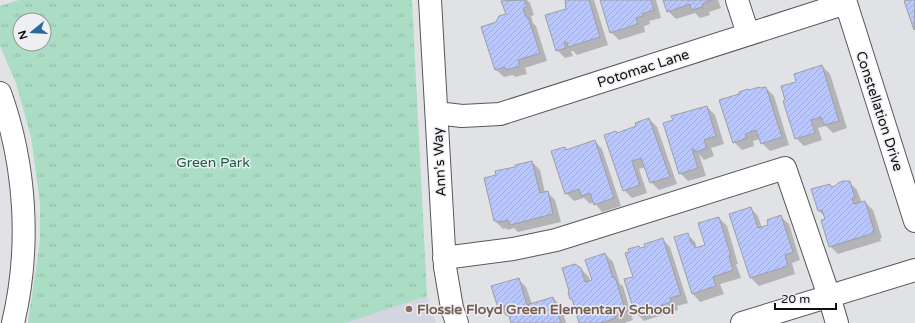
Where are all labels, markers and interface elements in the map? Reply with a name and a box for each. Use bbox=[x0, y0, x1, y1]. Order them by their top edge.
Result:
north arrow bbox=[12, 12, 52, 52]
text: N bbox=[15, 29, 31, 41]
street label: Potomac Lane bbox=[595, 46, 691, 91]
street label: Constellation Drive bbox=[852, 49, 907, 173]
street label: Ann's Way bbox=[429, 126, 450, 197]
park label: Green Park bbox=[176, 154, 250, 171]
scale bar bbox=[775, 285, 836, 311]
text: 20 m bbox=[781, 292, 810, 306]
place label: Flossie Floyd Green Elementary School bbox=[417, 301, 674, 318]
marker: Flossie Floyd Green Elementary School bbox=[404, 304, 414, 314]

